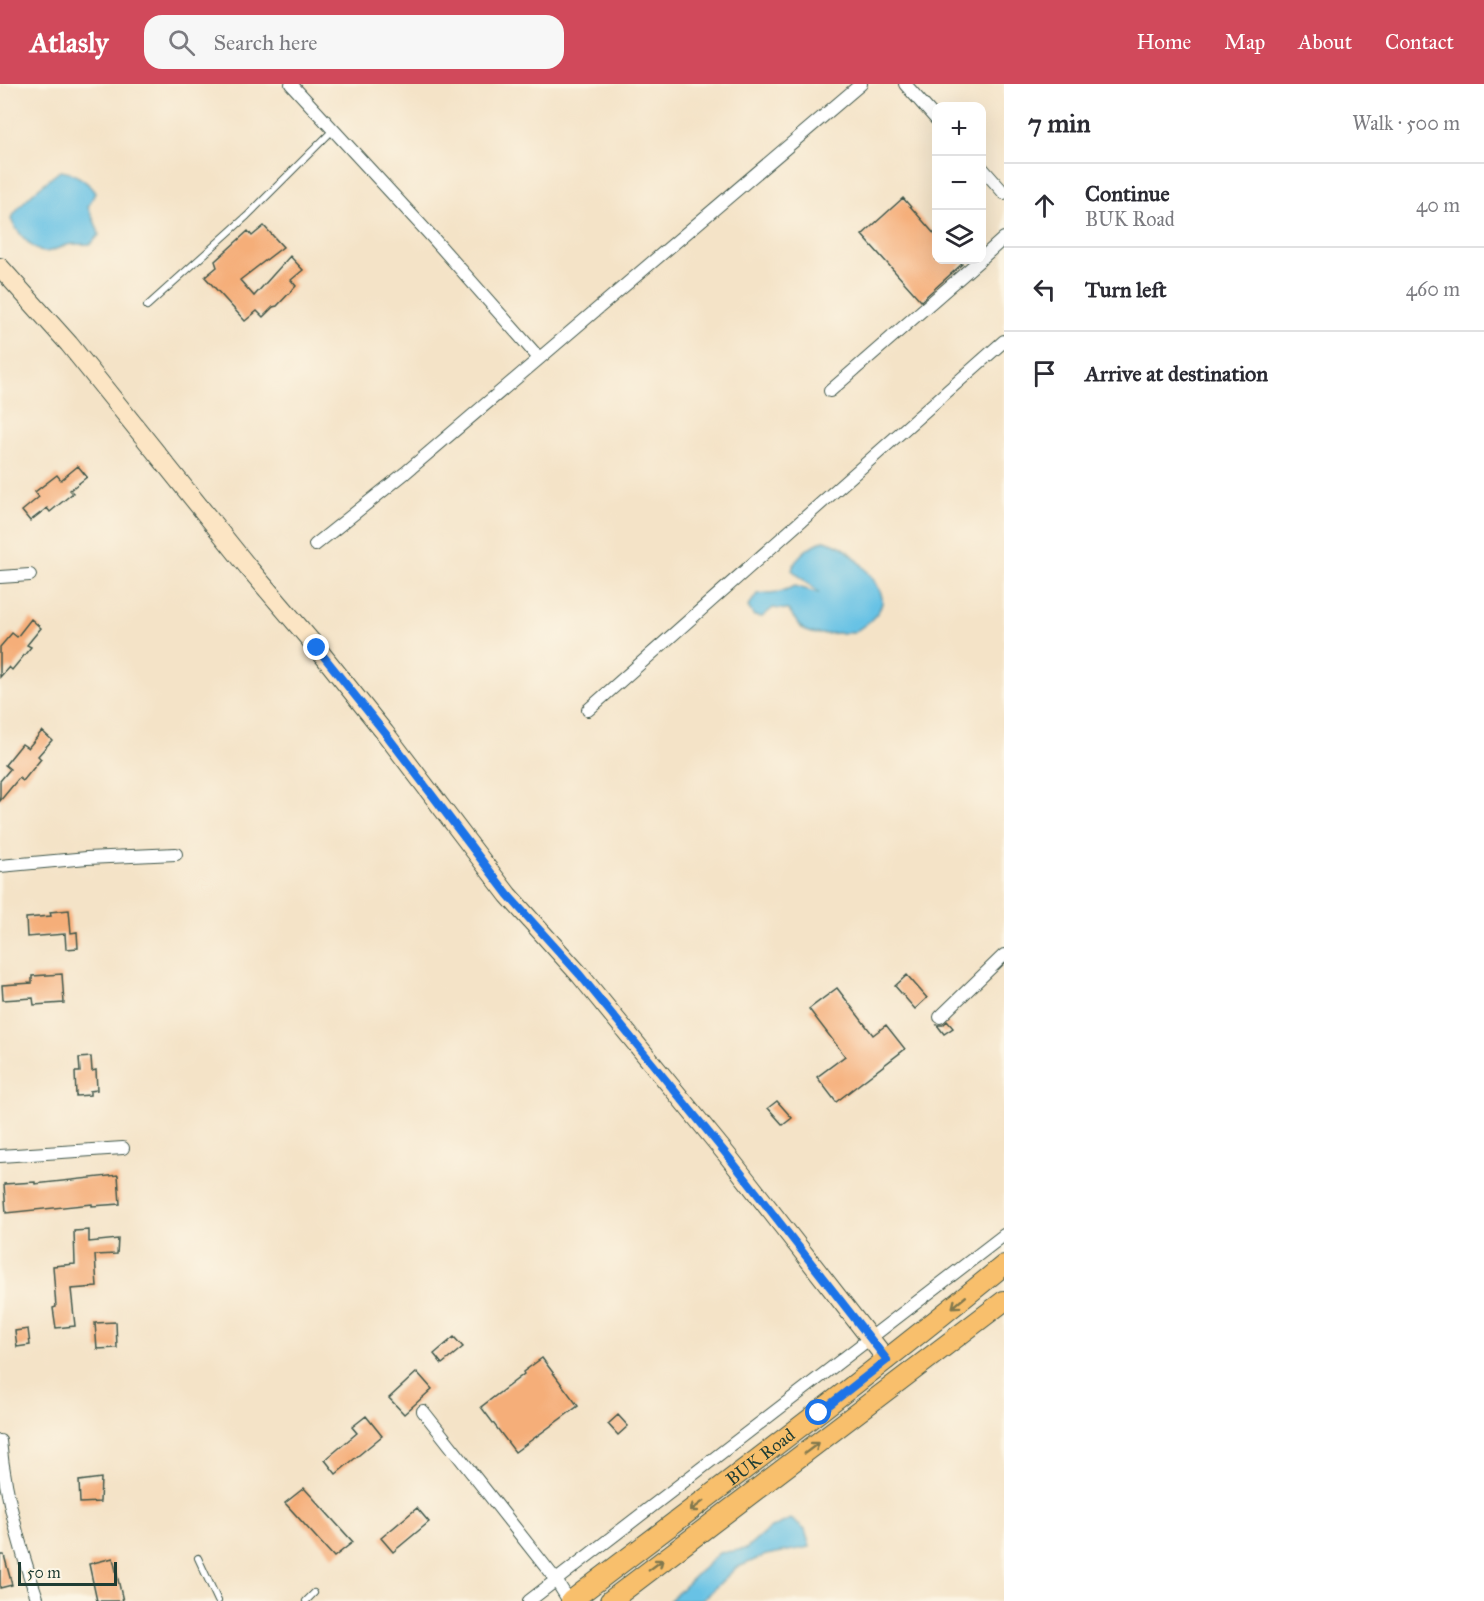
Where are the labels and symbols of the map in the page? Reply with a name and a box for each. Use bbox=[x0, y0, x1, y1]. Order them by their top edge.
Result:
route end bbox=[303, 634, 329, 660]
one-way arrow bbox=[952, 1295, 967, 1309]
route start bbox=[805, 1399, 831, 1425]
street label: BUK Road bbox=[722, 1424, 799, 1490]
one-way arrow bbox=[803, 1442, 819, 1454]
one-way arrow bbox=[689, 1499, 705, 1512]
scale bar bbox=[18, 1559, 117, 1586]
one-way arrow bbox=[648, 1559, 664, 1572]

